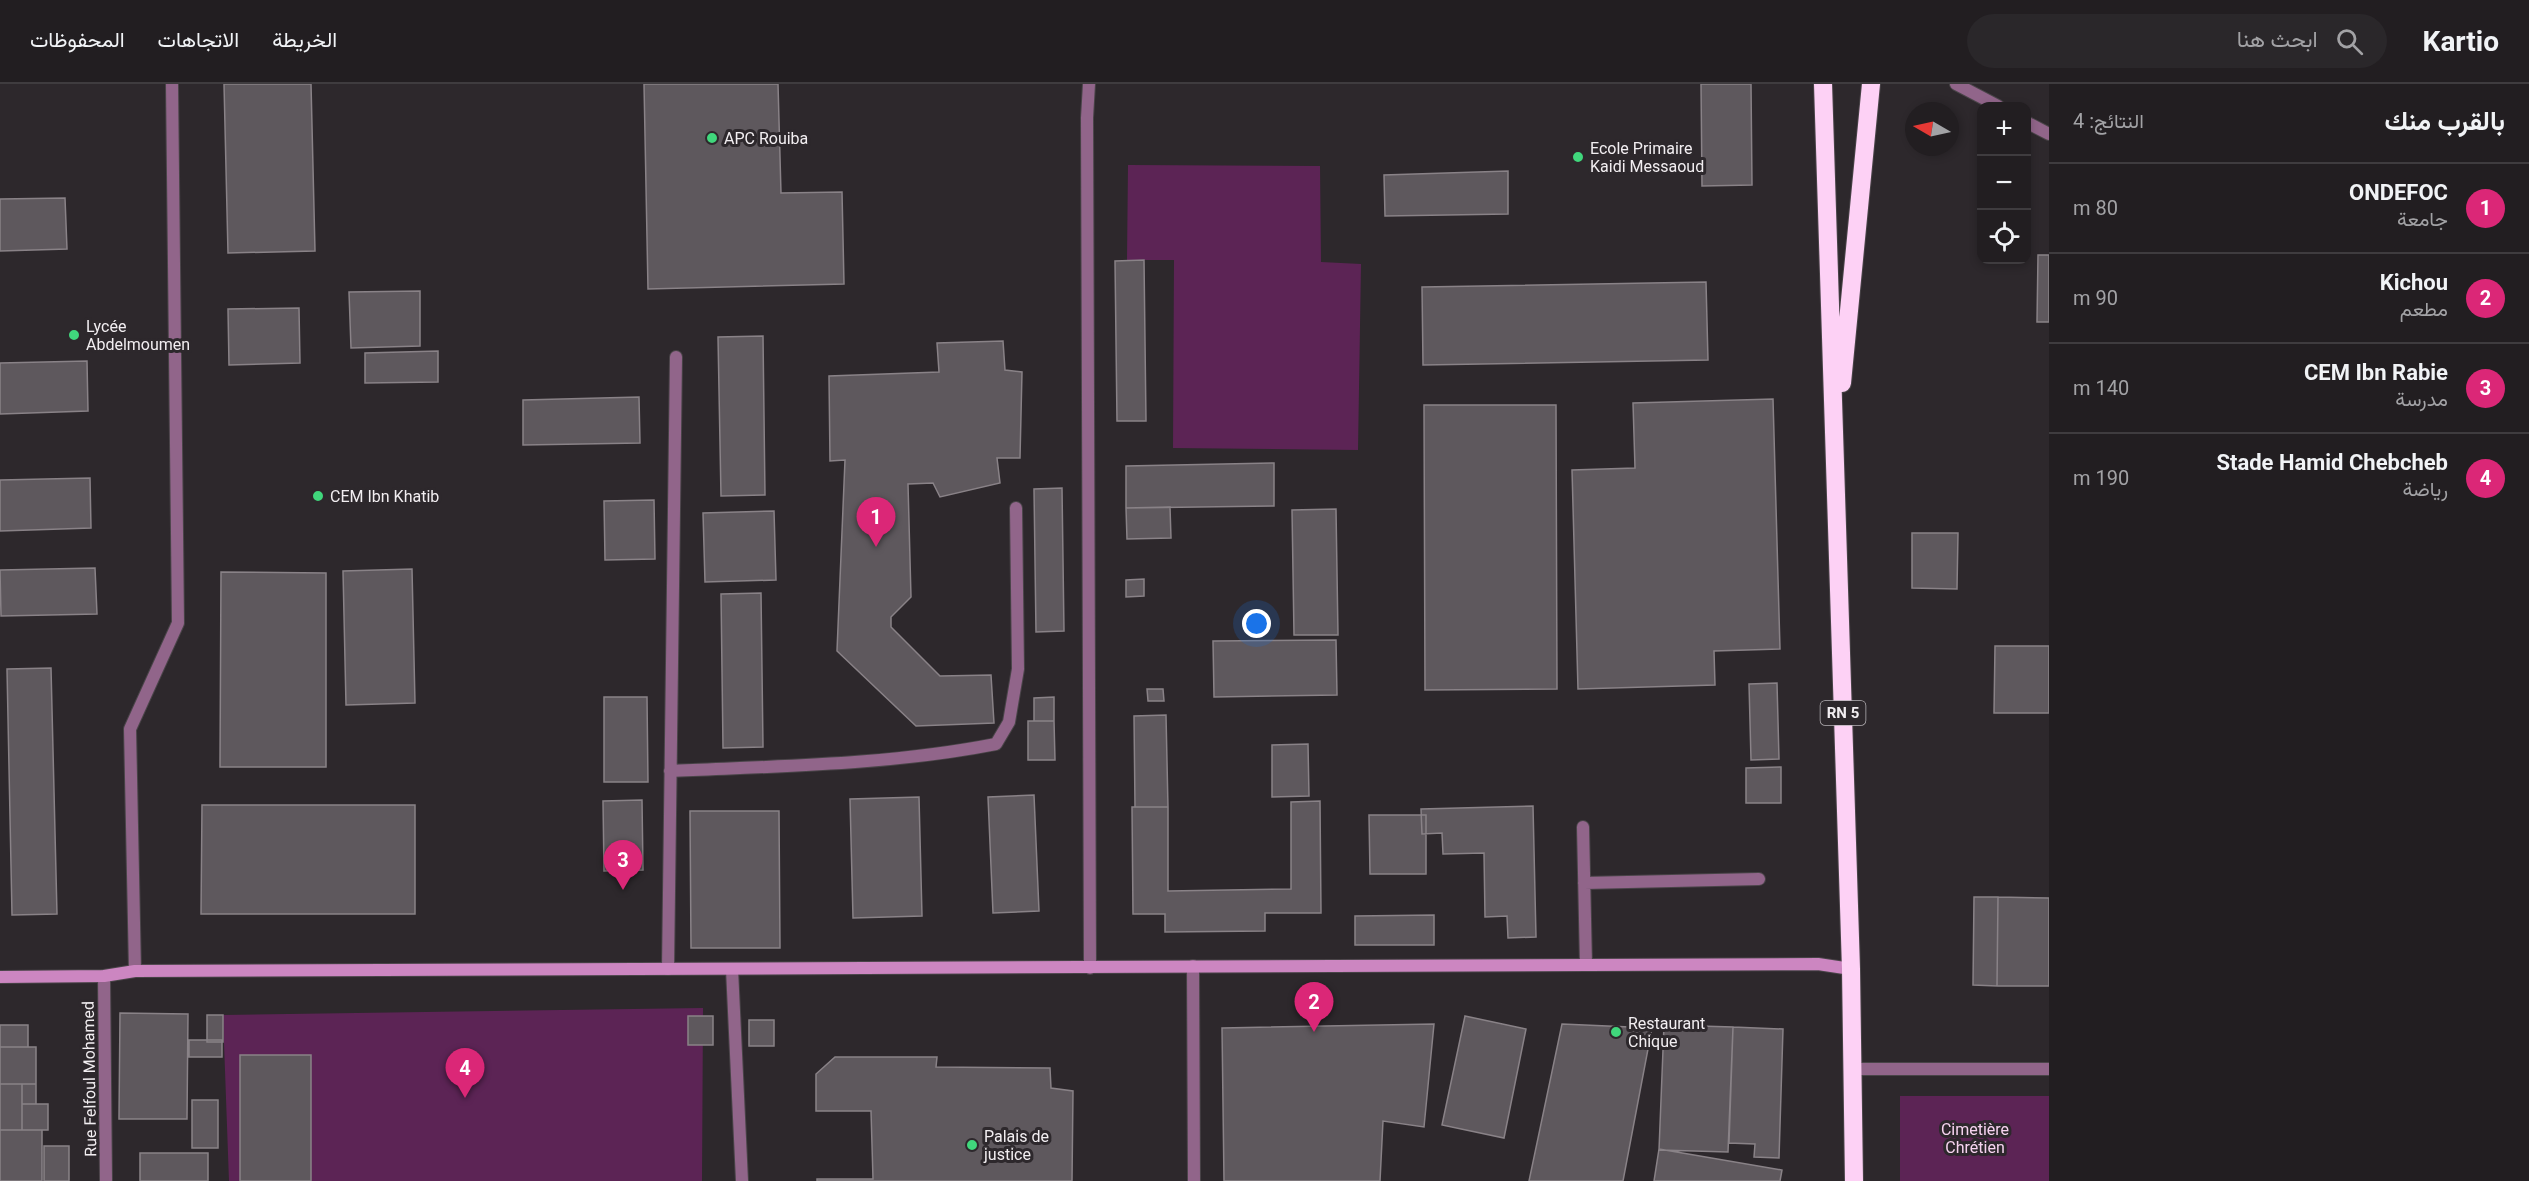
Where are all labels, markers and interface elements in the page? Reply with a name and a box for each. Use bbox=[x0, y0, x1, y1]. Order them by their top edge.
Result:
search box bbox=[1967, 14, 2387, 68]
icon: search bbox=[2333, 25, 2366, 58]
text: Kartio bbox=[2423, 25, 2499, 58]
text: ابحث هنا bbox=[2237, 27, 2318, 52]
text: المحفوظات bbox=[30, 28, 125, 52]
text: الاتجاهات bbox=[158, 28, 239, 52]
text: الخريطة bbox=[272, 28, 337, 52]
north arrow bbox=[1905, 102, 1959, 156]
map controls bbox=[1977, 102, 2031, 264]
button: + bbox=[1977, 102, 2031, 156]
text: بالقرب منك bbox=[2384, 106, 2505, 136]
text: النتائج: 4 bbox=[2073, 109, 2144, 133]
place label: APC Rouiba bbox=[724, 129, 808, 148]
marker: APC Rouiba bbox=[705, 131, 719, 145]
place label: Ecole Primaire Kaidi Messaoud bbox=[1590, 139, 1704, 176]
marker: Ecole Primaire Kaidi Messaoud bbox=[1571, 150, 1585, 164]
button: − bbox=[1977, 156, 2031, 210]
text: ONDEFOC bbox=[2349, 180, 2448, 205]
text: 80 m bbox=[2073, 196, 2118, 220]
text: 1 bbox=[2480, 196, 2491, 220]
text: جامعة bbox=[2397, 207, 2448, 231]
button: locate bbox=[1977, 210, 2031, 264]
text: Kichou bbox=[2380, 270, 2448, 295]
text: 90 m bbox=[2073, 286, 2118, 310]
text: 2 bbox=[2480, 286, 2491, 310]
text: مطعم bbox=[2400, 297, 2448, 321]
place label: Lycée Abdelmoumen bbox=[86, 317, 190, 354]
marker: Lycée Abdelmoumen bbox=[67, 328, 81, 342]
text: CEM Ibn Rabie bbox=[2304, 360, 2448, 385]
text: 140 m bbox=[2073, 376, 2129, 400]
text: 3 bbox=[2480, 376, 2491, 400]
text: مدرسة bbox=[2395, 387, 2448, 411]
text: Stade Hamid Chebcheb bbox=[2216, 450, 2448, 475]
text: 190 m bbox=[2073, 466, 2129, 490]
text: 4 bbox=[2480, 466, 2491, 490]
text: رياضة bbox=[2403, 477, 2448, 501]
place label: CEM Ibn Khatib bbox=[330, 487, 439, 506]
marker: CEM Ibn Khatib bbox=[311, 489, 325, 503]
pin: 1 bbox=[856, 498, 896, 547]
your location bbox=[1242, 609, 1271, 638]
road number: RN 5 bbox=[1820, 701, 1866, 725]
pin: 3 bbox=[604, 840, 642, 890]
pin: 2 bbox=[1294, 982, 1334, 1032]
street label: Rue Felfoul Mohamed bbox=[79, 1001, 100, 1157]
place label: Restaurant Chique bbox=[1628, 1014, 1705, 1051]
marker: Restaurant Chique bbox=[1609, 1025, 1623, 1039]
pin: 4 bbox=[446, 1048, 484, 1098]
park label: Cimetière Chrétien bbox=[1941, 1120, 2009, 1157]
place label: Palais de justice bbox=[983, 1127, 1049, 1164]
marker: Palais de justice bbox=[965, 1138, 979, 1152]

